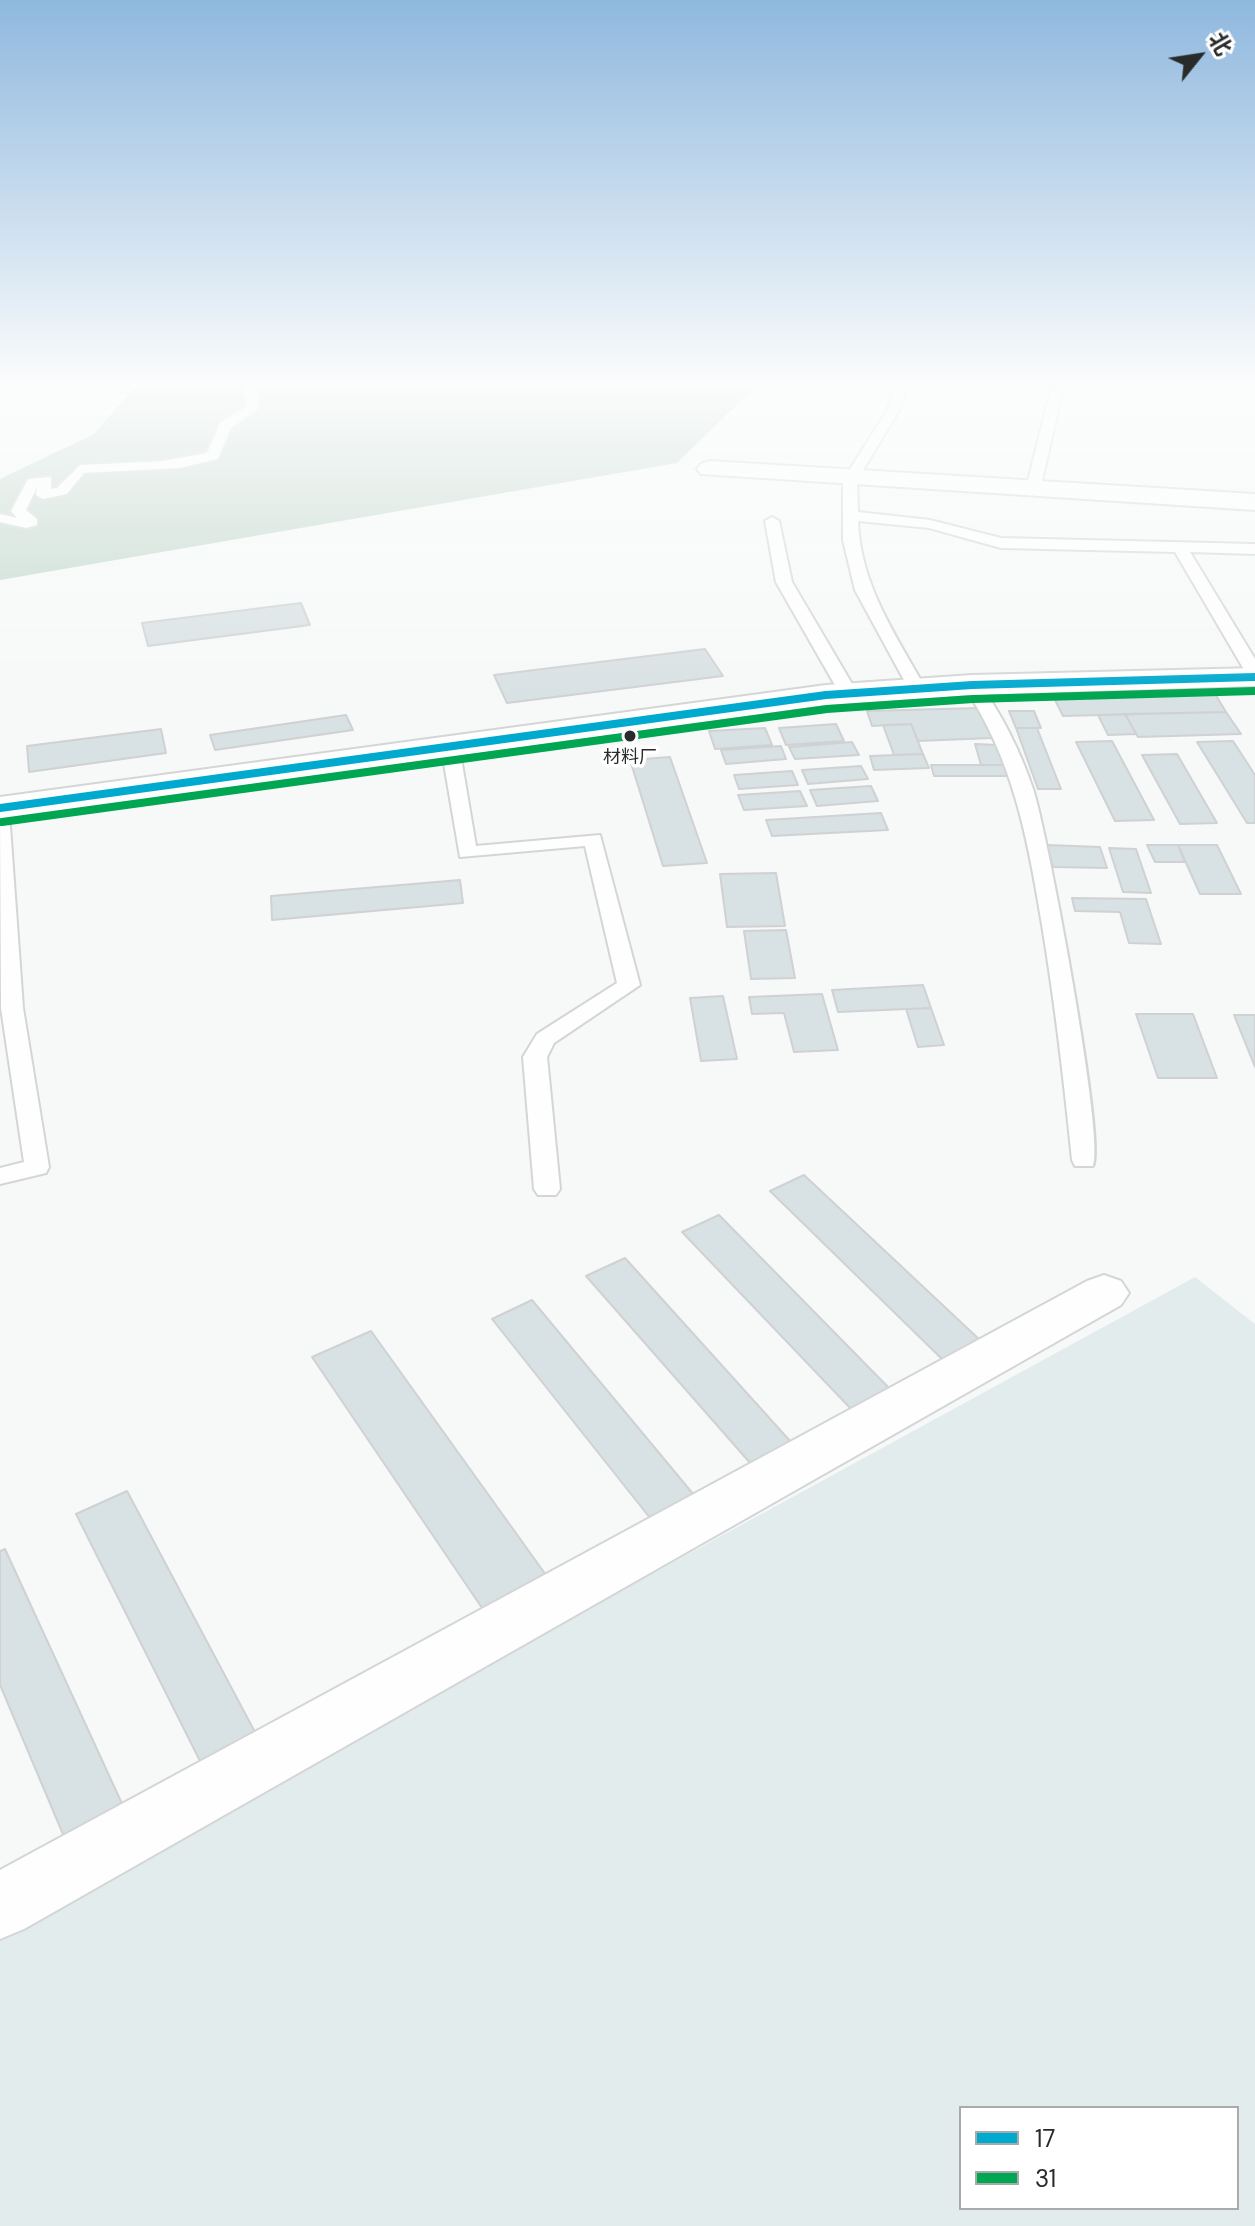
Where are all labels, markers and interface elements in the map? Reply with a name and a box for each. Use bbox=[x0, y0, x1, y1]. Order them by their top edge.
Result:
north arrow bbox=[1159, 16, 1239, 96]
text: 北 bbox=[1202, 27, 1238, 61]
marker: 材料厂 bbox=[622, 728, 638, 744]
place label: 材料厂 bbox=[603, 747, 657, 769]
legend bbox=[959, 2106, 1239, 2210]
text: 17 bbox=[1035, 2123, 1055, 2154]
text: 31 bbox=[1035, 2163, 1056, 2194]

